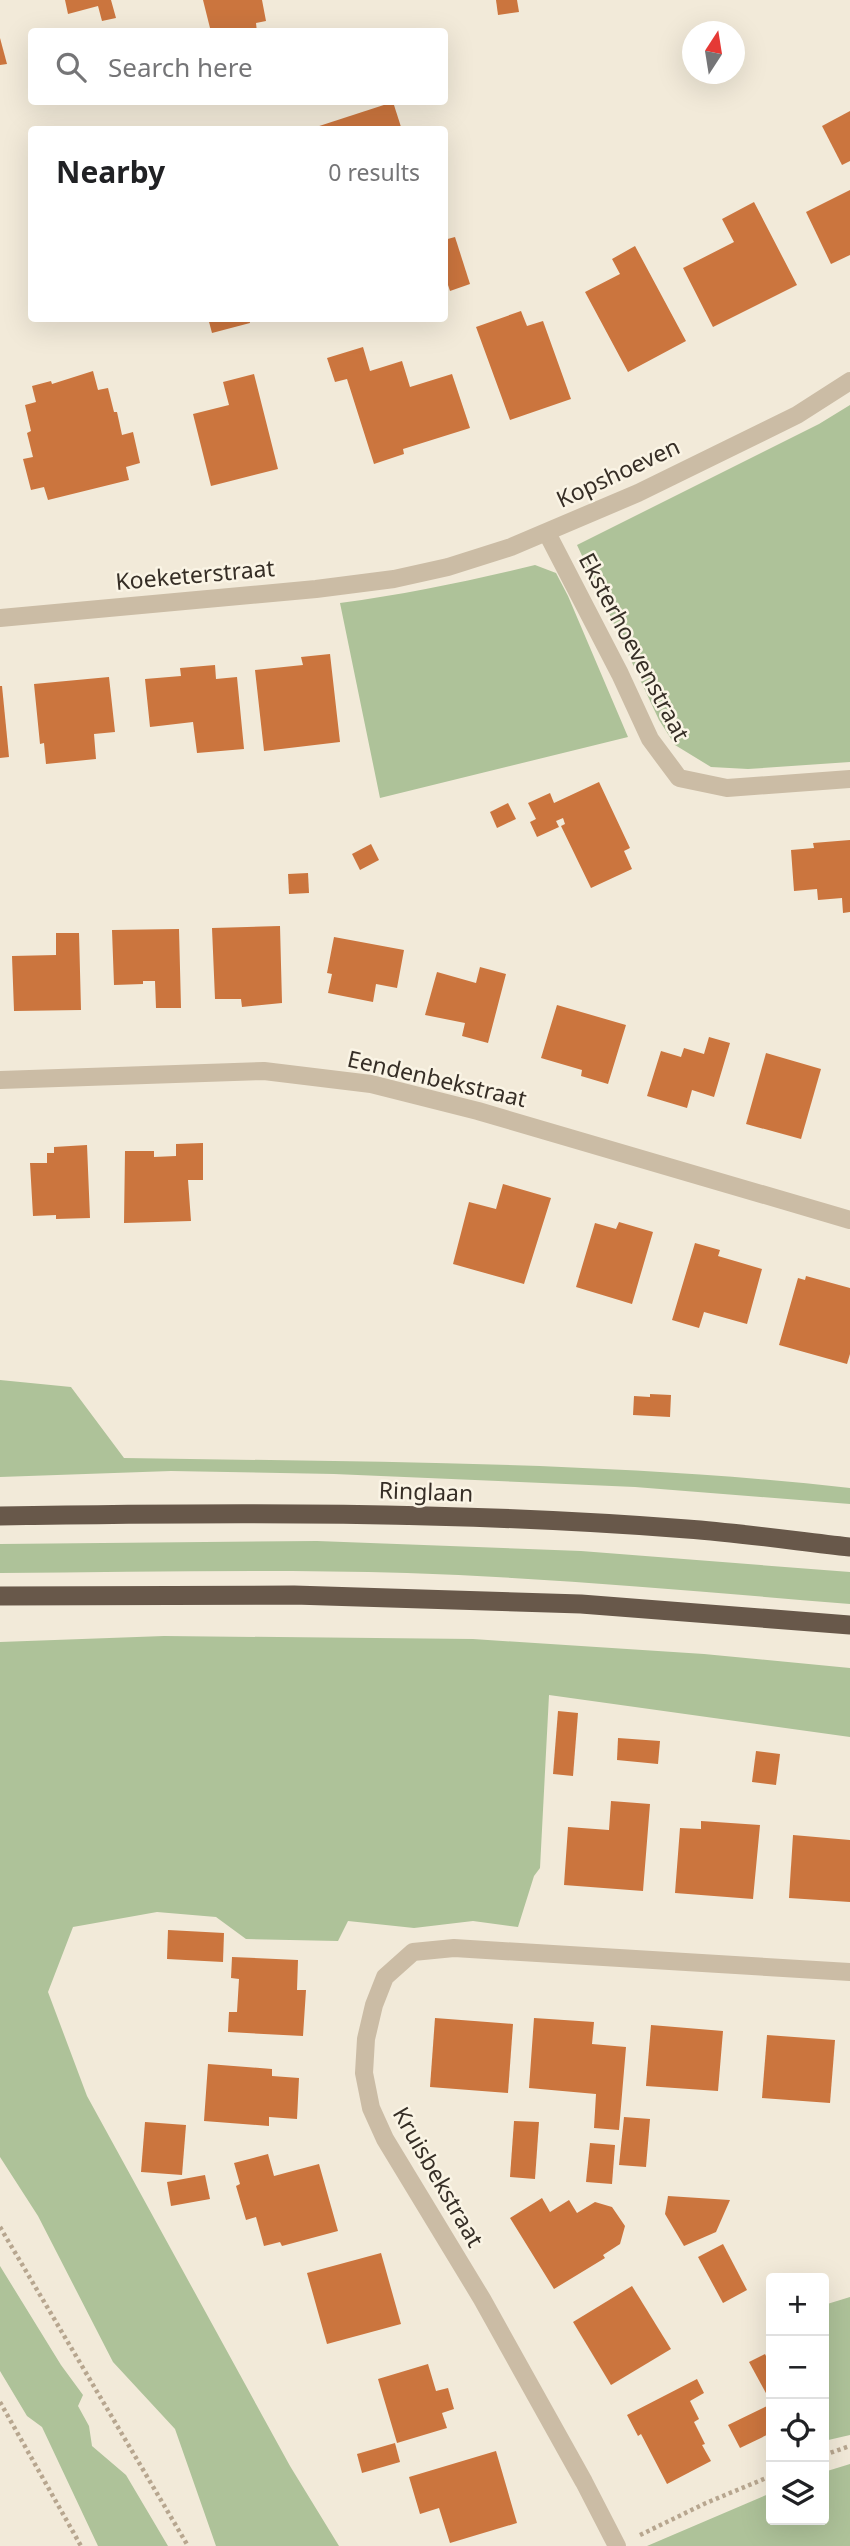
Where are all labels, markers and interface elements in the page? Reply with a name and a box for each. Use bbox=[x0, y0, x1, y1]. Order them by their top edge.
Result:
north arrow bbox=[682, 21, 745, 84]
search box bbox=[28, 28, 448, 105]
icon: search bbox=[52, 48, 90, 86]
text: Search here bbox=[108, 49, 253, 85]
text: Nearby bbox=[56, 151, 165, 192]
text: 0 results bbox=[328, 156, 420, 188]
street label: Kopshoeven bbox=[551, 430, 685, 515]
street label: Eksterhoevenstraat bbox=[572, 547, 698, 746]
street label: Koeketerstraat bbox=[114, 551, 276, 597]
street label: Eendenbekstraat bbox=[344, 1042, 530, 1114]
street label: Ringlaan bbox=[378, 1473, 474, 1509]
street label: Kruisbekstraat bbox=[386, 2101, 492, 2252]
map controls bbox=[766, 2273, 829, 2525]
button: + bbox=[766, 2273, 829, 2336]
button: − bbox=[766, 2336, 829, 2399]
button: locate bbox=[766, 2399, 829, 2462]
button: layers bbox=[766, 2462, 829, 2525]

